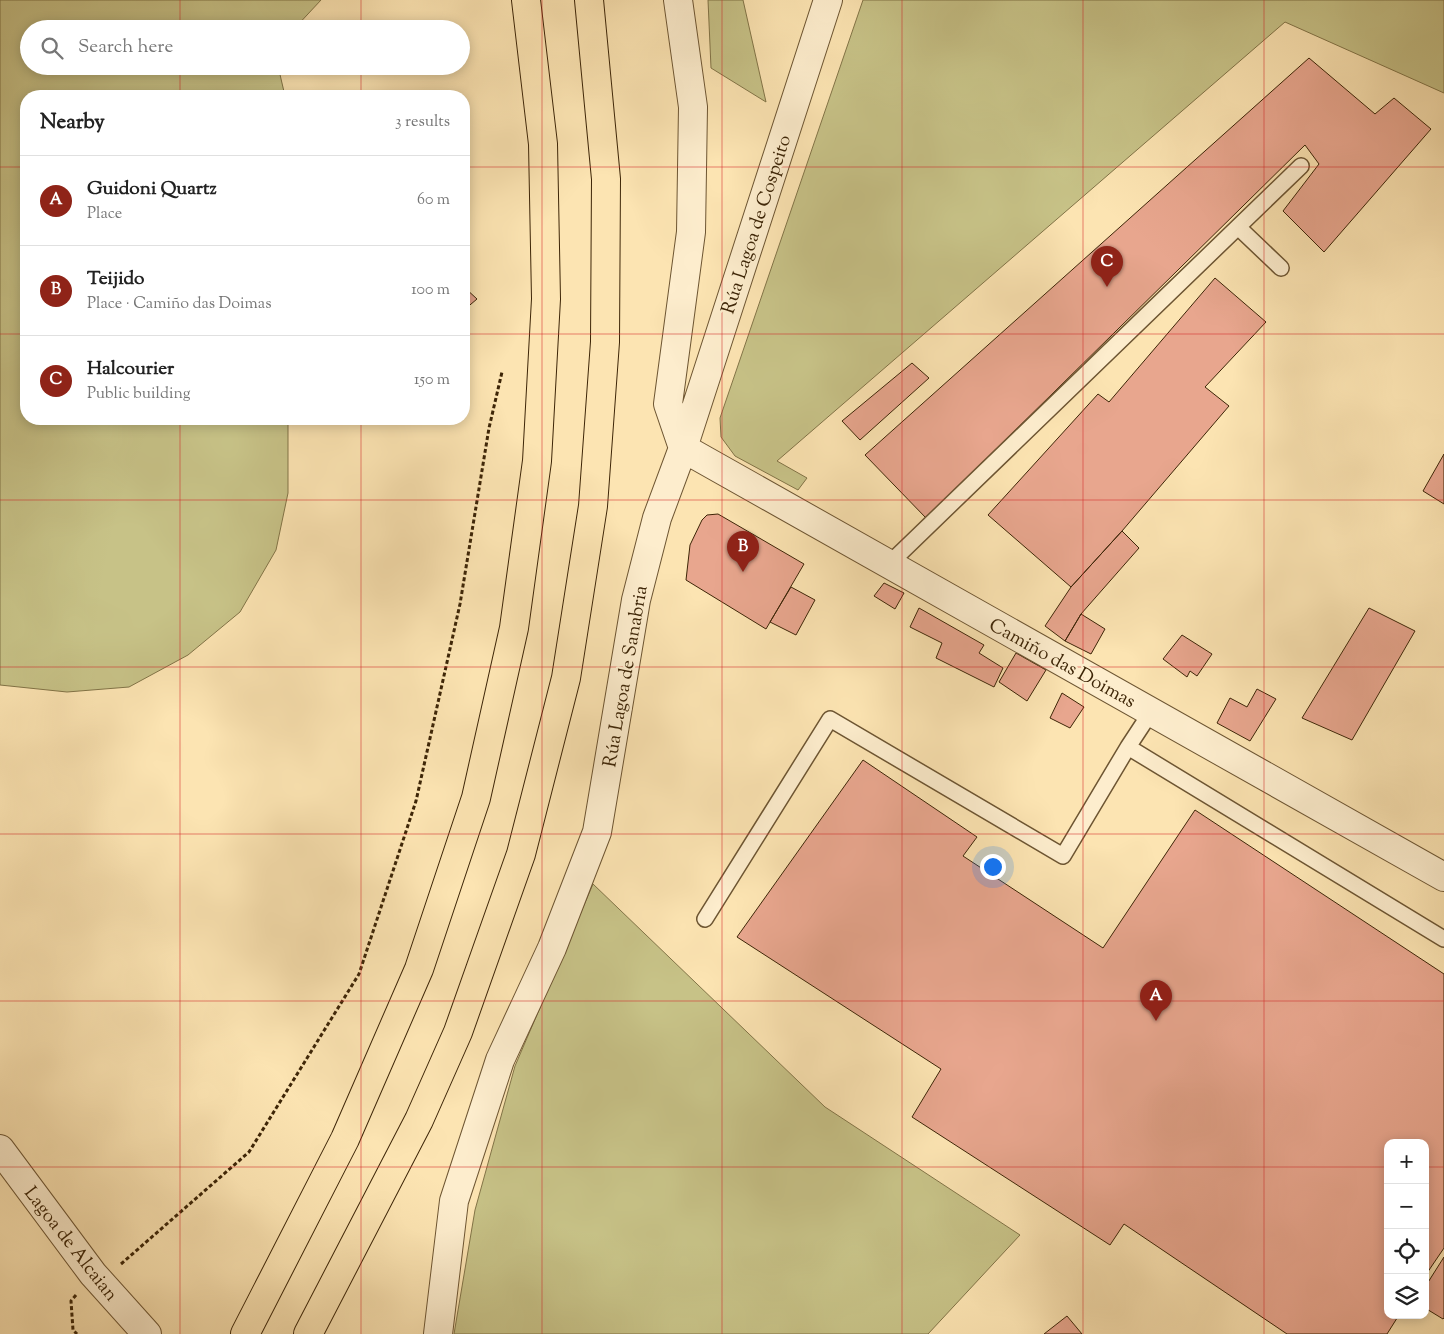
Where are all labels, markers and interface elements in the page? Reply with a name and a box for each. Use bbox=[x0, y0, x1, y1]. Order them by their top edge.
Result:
search box bbox=[20, 20, 470, 75]
icon: search bbox=[38, 34, 66, 62]
text: Search here bbox=[78, 34, 173, 61]
text: Nearby bbox=[40, 108, 105, 138]
text: 3 results bbox=[395, 111, 450, 134]
street label: Rúa Lagoa de Cospeito bbox=[716, 132, 799, 318]
text: Guidoni Quartz bbox=[87, 176, 217, 203]
text: A bbox=[50, 189, 63, 212]
text: 60 m bbox=[417, 189, 450, 212]
text: Place bbox=[87, 203, 122, 226]
pin: C bbox=[1091, 246, 1123, 287]
text: Teijido bbox=[87, 266, 144, 293]
text: B bbox=[51, 279, 61, 302]
text: 100 m bbox=[411, 279, 450, 302]
text: Place · Camiño das Doimas bbox=[87, 293, 271, 316]
text: Halcourier bbox=[87, 356, 174, 383]
text: C bbox=[50, 369, 62, 392]
text: 150 m bbox=[414, 369, 450, 392]
text: Public building bbox=[87, 383, 191, 406]
pin: B bbox=[727, 531, 759, 572]
street label: Rúa Lagoa de Sanabria bbox=[597, 583, 656, 769]
street label: Camiño das Doimas bbox=[983, 613, 1140, 716]
your location bbox=[980, 854, 1006, 880]
pin: A bbox=[1140, 980, 1172, 1021]
map controls bbox=[1384, 1139, 1429, 1319]
button: + bbox=[1384, 1139, 1429, 1184]
street label: Lagoa de Alcaian bbox=[17, 1181, 123, 1308]
button: − bbox=[1384, 1184, 1429, 1229]
button: locate bbox=[1384, 1229, 1429, 1274]
button: layers bbox=[1384, 1274, 1429, 1319]

